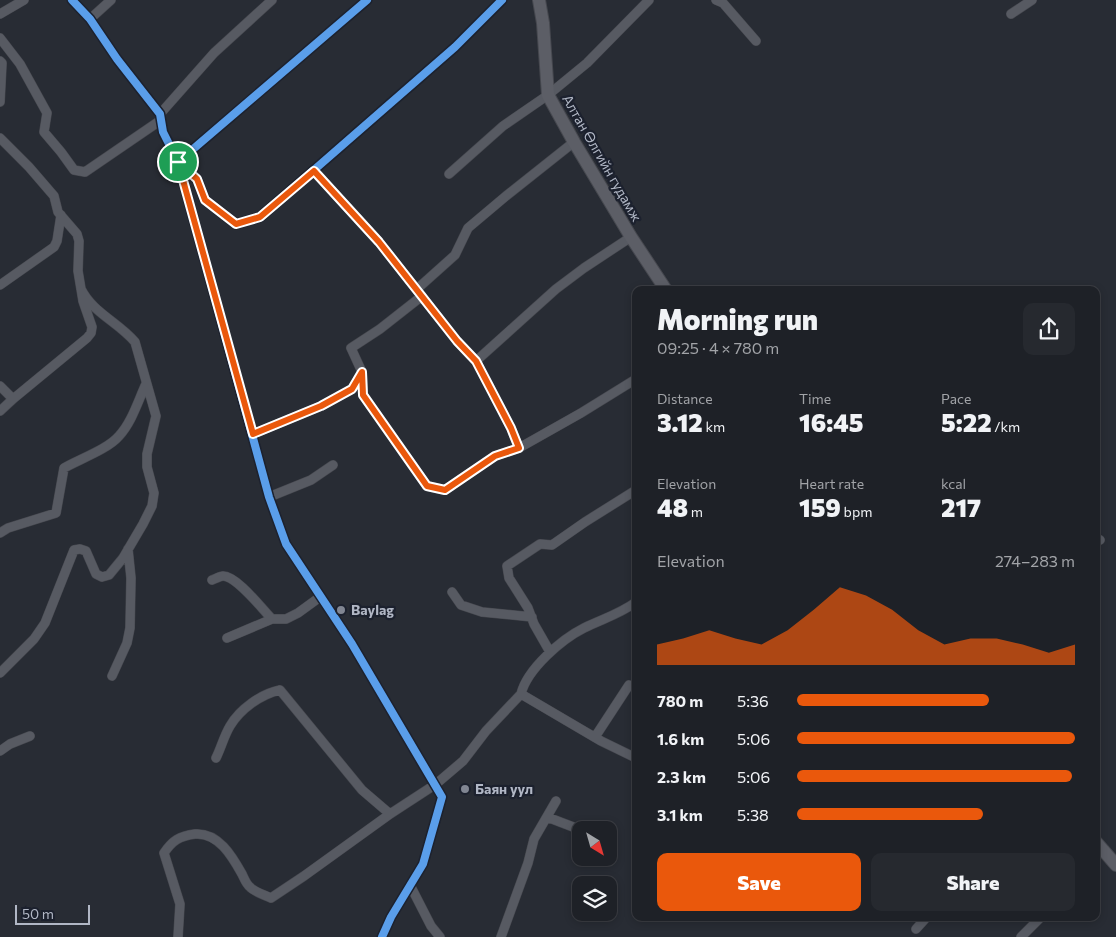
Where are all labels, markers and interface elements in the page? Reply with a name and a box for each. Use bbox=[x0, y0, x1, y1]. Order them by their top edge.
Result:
street label: Алтан Өлгийн гудамж bbox=[559, 91, 646, 224]
pin bbox=[157, 141, 199, 183]
icon: arrive bbox=[164, 148, 192, 176]
text: Morning run bbox=[657, 302, 818, 336]
button: share bbox=[1023, 303, 1075, 355]
text: 09:25 · 4 × 780 m bbox=[657, 338, 779, 357]
text: Distance bbox=[657, 390, 713, 407]
text: Time bbox=[799, 390, 831, 407]
text: Pace bbox=[941, 390, 971, 407]
text: 3.12 bbox=[657, 407, 703, 437]
text: 16:45 bbox=[799, 407, 863, 437]
text: 5:22 bbox=[941, 407, 992, 437]
text: km bbox=[703, 418, 725, 435]
text: /km bbox=[992, 418, 1020, 435]
text: Elevation bbox=[657, 475, 716, 492]
text: Heart rate bbox=[799, 475, 864, 492]
text: kcal bbox=[941, 475, 966, 492]
text: 48 bbox=[657, 492, 688, 522]
text: 159 bbox=[799, 492, 841, 522]
text: 217 bbox=[941, 492, 981, 522]
text: m bbox=[688, 503, 703, 520]
text: bpm bbox=[841, 503, 872, 520]
text: Elevation bbox=[657, 551, 725, 570]
text: 274–283 m bbox=[995, 551, 1075, 570]
place label: Baylag bbox=[351, 601, 394, 618]
marker: Baylag bbox=[335, 604, 347, 616]
text: 780 m bbox=[657, 691, 703, 710]
text: 5:36 bbox=[737, 691, 769, 710]
text: 1.6 km bbox=[657, 729, 704, 748]
text: 5:06 bbox=[737, 729, 770, 748]
text: 2.3 km bbox=[657, 767, 706, 786]
text: 5:06 bbox=[737, 767, 770, 786]
place label: Баян уул bbox=[475, 780, 533, 797]
marker: Баян уул bbox=[459, 783, 471, 795]
text: 3.1 km bbox=[657, 805, 703, 824]
text: 5:38 bbox=[737, 805, 769, 824]
north arrow bbox=[572, 821, 618, 866]
map controls bbox=[572, 821, 617, 921]
button: Save bbox=[657, 853, 861, 911]
button: Share bbox=[871, 853, 1075, 911]
button: layers bbox=[572, 876, 617, 921]
scale bar bbox=[15, 902, 90, 925]
text: 50 m bbox=[22, 905, 54, 922]

